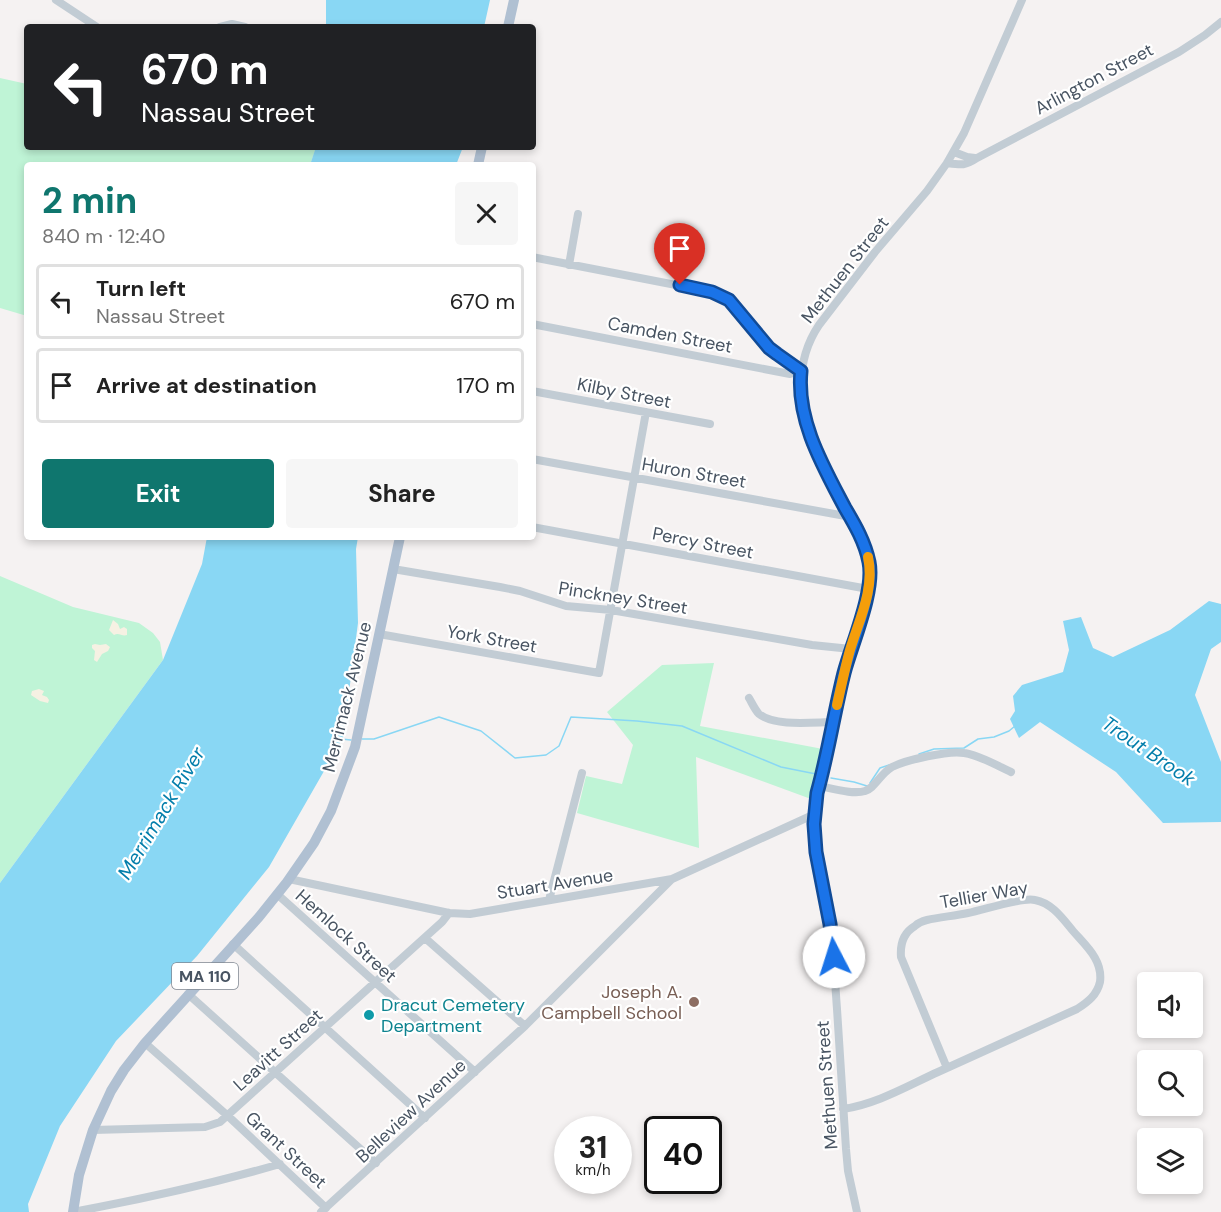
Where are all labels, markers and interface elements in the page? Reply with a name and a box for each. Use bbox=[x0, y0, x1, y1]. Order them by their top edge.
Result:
street label: Arlington Street bbox=[1031, 38, 1157, 120]
text: 670 m bbox=[141, 42, 268, 97]
icon: left bbox=[42, 48, 120, 126]
text: Nassau Street bbox=[141, 95, 315, 130]
text: 2 min bbox=[42, 177, 137, 224]
button: close bbox=[455, 182, 518, 245]
street label: Methuen Street bbox=[796, 212, 894, 328]
text: 840 m · 12:40 bbox=[42, 223, 165, 249]
pin bbox=[654, 223, 705, 285]
icon: arrive bbox=[663, 232, 696, 265]
text: Turn left bbox=[96, 274, 186, 303]
icon: left bbox=[45, 285, 78, 318]
text: 670 m bbox=[450, 287, 515, 316]
text: Nassau Street bbox=[96, 303, 225, 329]
street label: Camden Street bbox=[606, 311, 734, 359]
icon: arrive bbox=[45, 369, 78, 402]
text: Arrive at destination bbox=[96, 371, 317, 400]
text: 170 m bbox=[456, 371, 515, 400]
street label: Kilby Street bbox=[575, 372, 673, 414]
street label: Huron Street bbox=[640, 452, 748, 494]
button: Exit bbox=[42, 459, 274, 528]
button: Share bbox=[286, 459, 518, 528]
street label: Percy Street bbox=[650, 521, 756, 565]
street label: Pinckney Street bbox=[557, 576, 689, 620]
street label: Merrimack Avenue bbox=[317, 619, 377, 775]
street label: York Street bbox=[445, 619, 539, 659]
water label: Trout Brook bbox=[1097, 710, 1201, 792]
water label: Merrimack River bbox=[111, 742, 211, 884]
street label: Stuart Avenue bbox=[495, 863, 615, 905]
street label: Tellier Way bbox=[938, 875, 1030, 915]
street label: Hemlock Street bbox=[290, 884, 402, 988]
position arrow bbox=[802, 925, 866, 989]
road number: MA 110 bbox=[172, 963, 238, 989]
map controls bbox=[1137, 972, 1203, 1194]
button: sound bbox=[1137, 972, 1203, 1038]
place label: Joseph A. Campbell School bbox=[541, 980, 682, 1025]
place label: Dracut Cemetery Department bbox=[381, 993, 525, 1038]
marker: Joseph A. Campbell School bbox=[687, 995, 701, 1009]
street label: Leavitt Street bbox=[228, 1003, 328, 1097]
marker: Dracut Cemetery Department bbox=[362, 1008, 376, 1022]
street label: Methuen Street bbox=[811, 1020, 843, 1150]
button: search bbox=[1137, 1050, 1203, 1116]
street label: Belleview Avenue bbox=[351, 1054, 471, 1168]
street label: Grant Street bbox=[240, 1106, 332, 1194]
speed limit sign: 40 bbox=[644, 1116, 722, 1194]
text: 31 bbox=[579, 1128, 607, 1167]
button: layers bbox=[1137, 1128, 1203, 1194]
text: km/h bbox=[575, 1160, 611, 1180]

